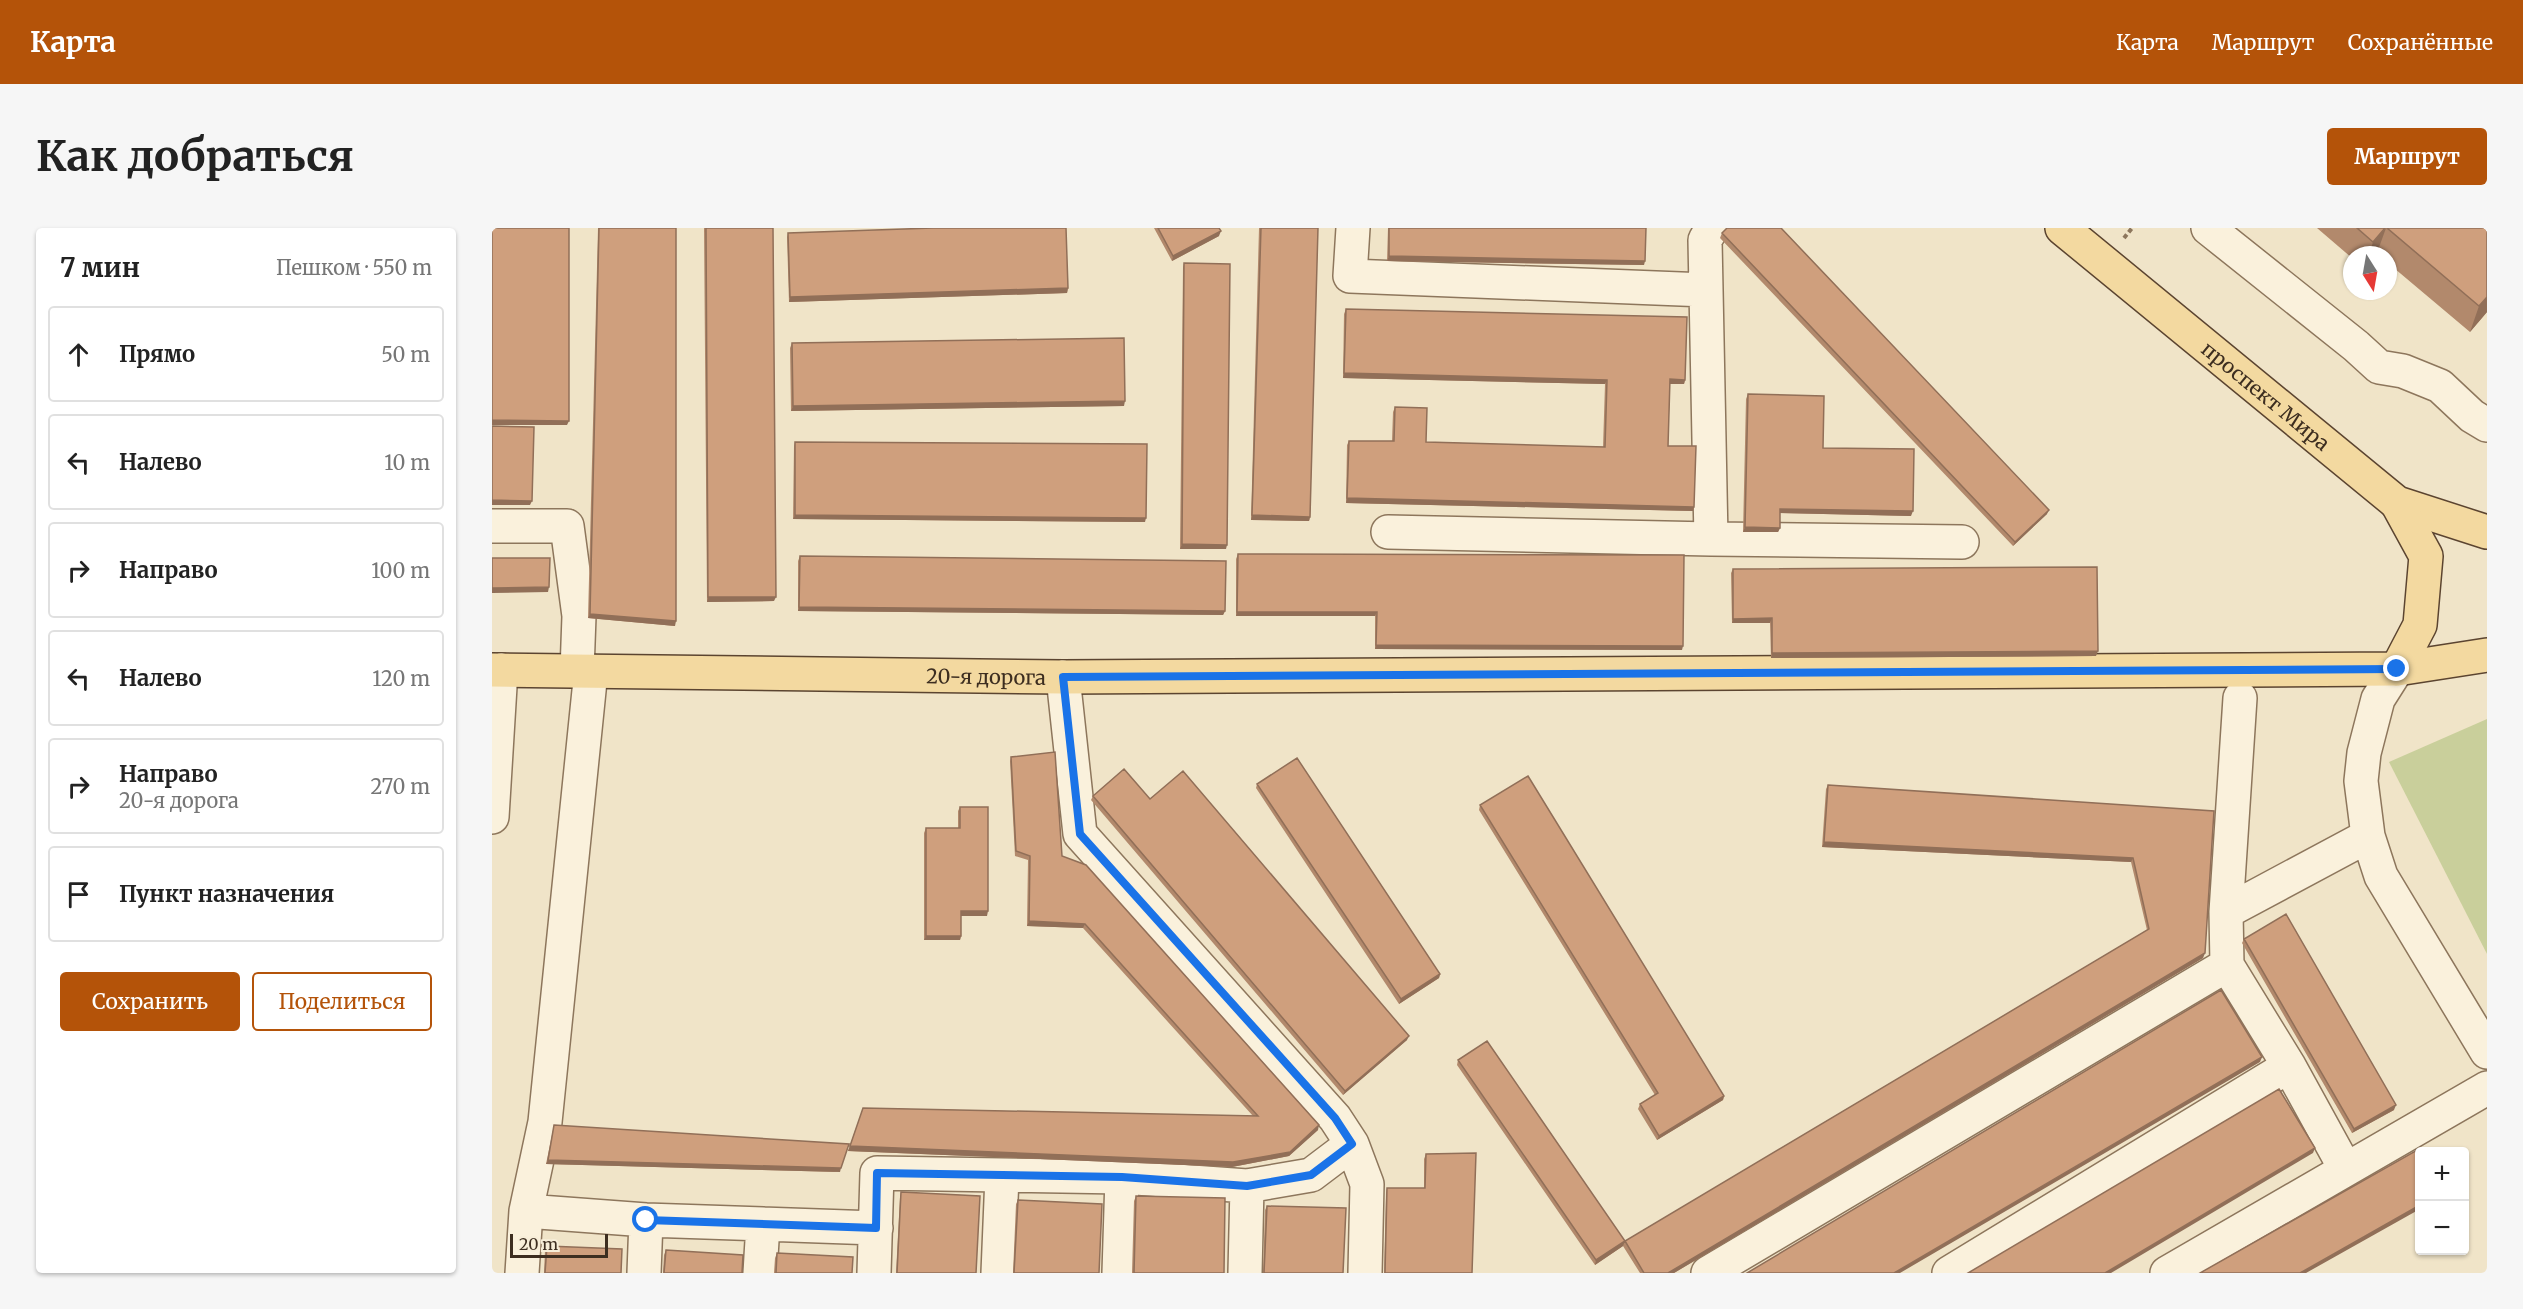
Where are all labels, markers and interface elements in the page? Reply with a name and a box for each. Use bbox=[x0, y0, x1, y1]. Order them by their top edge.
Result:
text: Карта bbox=[30, 24, 116, 60]
text: Карта bbox=[2116, 29, 2179, 56]
text: Маршрут bbox=[2212, 29, 2315, 56]
text: Сохранённые bbox=[2348, 29, 2493, 56]
button: Маршрут bbox=[2327, 128, 2487, 185]
text: Как добраться bbox=[36, 130, 354, 182]
north arrow bbox=[2343, 246, 2397, 300]
text: 7 мин bbox=[60, 251, 140, 284]
text: Пешком · 550 m bbox=[276, 255, 432, 280]
street label: проспект Мира bbox=[2197, 336, 2335, 456]
icon: ahead bbox=[62, 338, 95, 371]
text: Прямо bbox=[119, 340, 195, 368]
text: 50 m bbox=[381, 342, 430, 367]
icon: left bbox=[62, 446, 95, 479]
text: Налево bbox=[119, 448, 202, 476]
text: 10 m bbox=[384, 450, 430, 475]
icon: right bbox=[62, 554, 95, 587]
text: Направо bbox=[119, 556, 218, 584]
text: 100 m bbox=[371, 558, 430, 583]
route end bbox=[2383, 655, 2409, 681]
icon: left bbox=[62, 662, 95, 695]
street label: 20-я дорога bbox=[926, 663, 1046, 689]
text: Налево bbox=[119, 664, 202, 692]
text: 120 m bbox=[372, 666, 430, 691]
text: Направо bbox=[119, 760, 218, 788]
icon: right bbox=[62, 770, 95, 803]
text: 270 m bbox=[370, 774, 430, 799]
text: 20-я дорога bbox=[119, 788, 239, 813]
icon: arrive bbox=[62, 878, 95, 911]
text: Пункт назначения bbox=[119, 880, 334, 908]
button: Сохранить bbox=[60, 972, 240, 1031]
button: Поделиться bbox=[252, 972, 432, 1031]
map controls bbox=[2415, 1147, 2469, 1255]
button: + bbox=[2415, 1147, 2469, 1201]
button: − bbox=[2415, 1201, 2469, 1255]
route start bbox=[632, 1206, 658, 1232]
scale bar bbox=[510, 1231, 608, 1258]
text: 20 m bbox=[519, 1234, 558, 1254]

